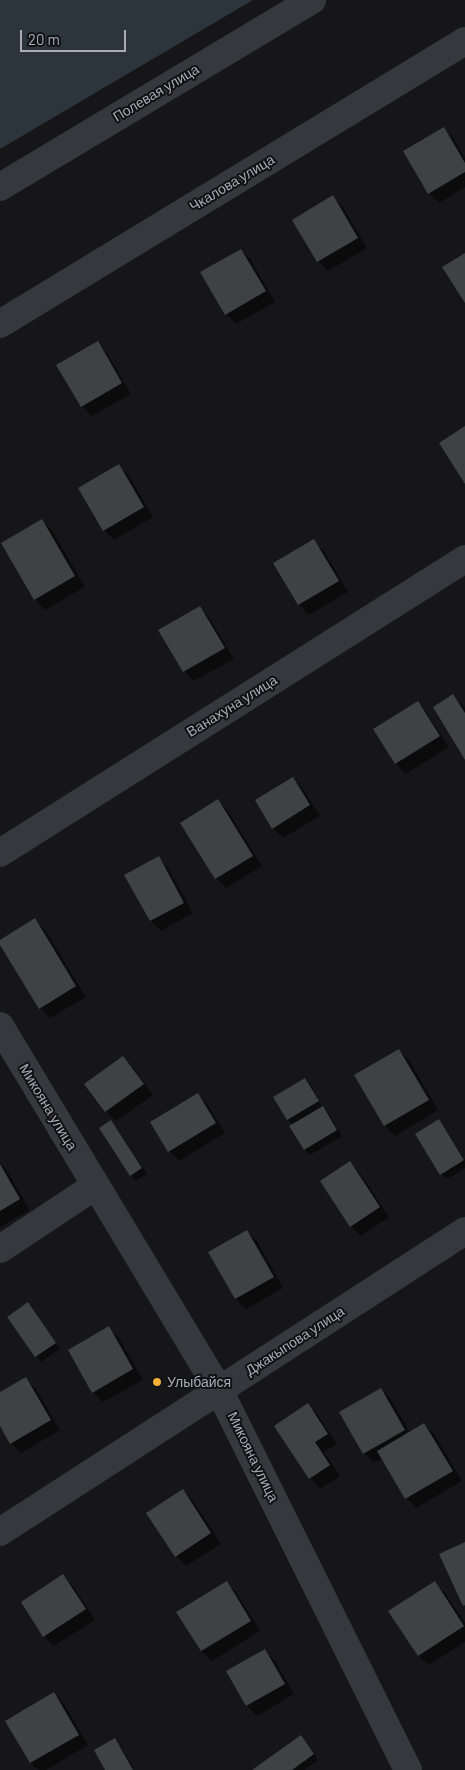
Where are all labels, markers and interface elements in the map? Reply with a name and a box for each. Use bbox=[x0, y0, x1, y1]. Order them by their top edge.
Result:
scale bar bbox=[22, 20, 129, 52]
text: 20 m bbox=[28, 30, 60, 48]
street label: Полевая улица bbox=[110, 61, 202, 125]
street label: Чкалова улица bbox=[187, 151, 277, 215]
street label: Ванахуна улица bbox=[184, 671, 280, 741]
street label: Микояна улица bbox=[16, 1061, 80, 1153]
street label: Джакыпова улица bbox=[242, 1303, 348, 1379]
place label: Улыбайся bbox=[167, 1374, 231, 1390]
marker: Улыбайся bbox=[151, 1376, 163, 1388]
street label: Микояна улица bbox=[224, 1409, 282, 1505]

